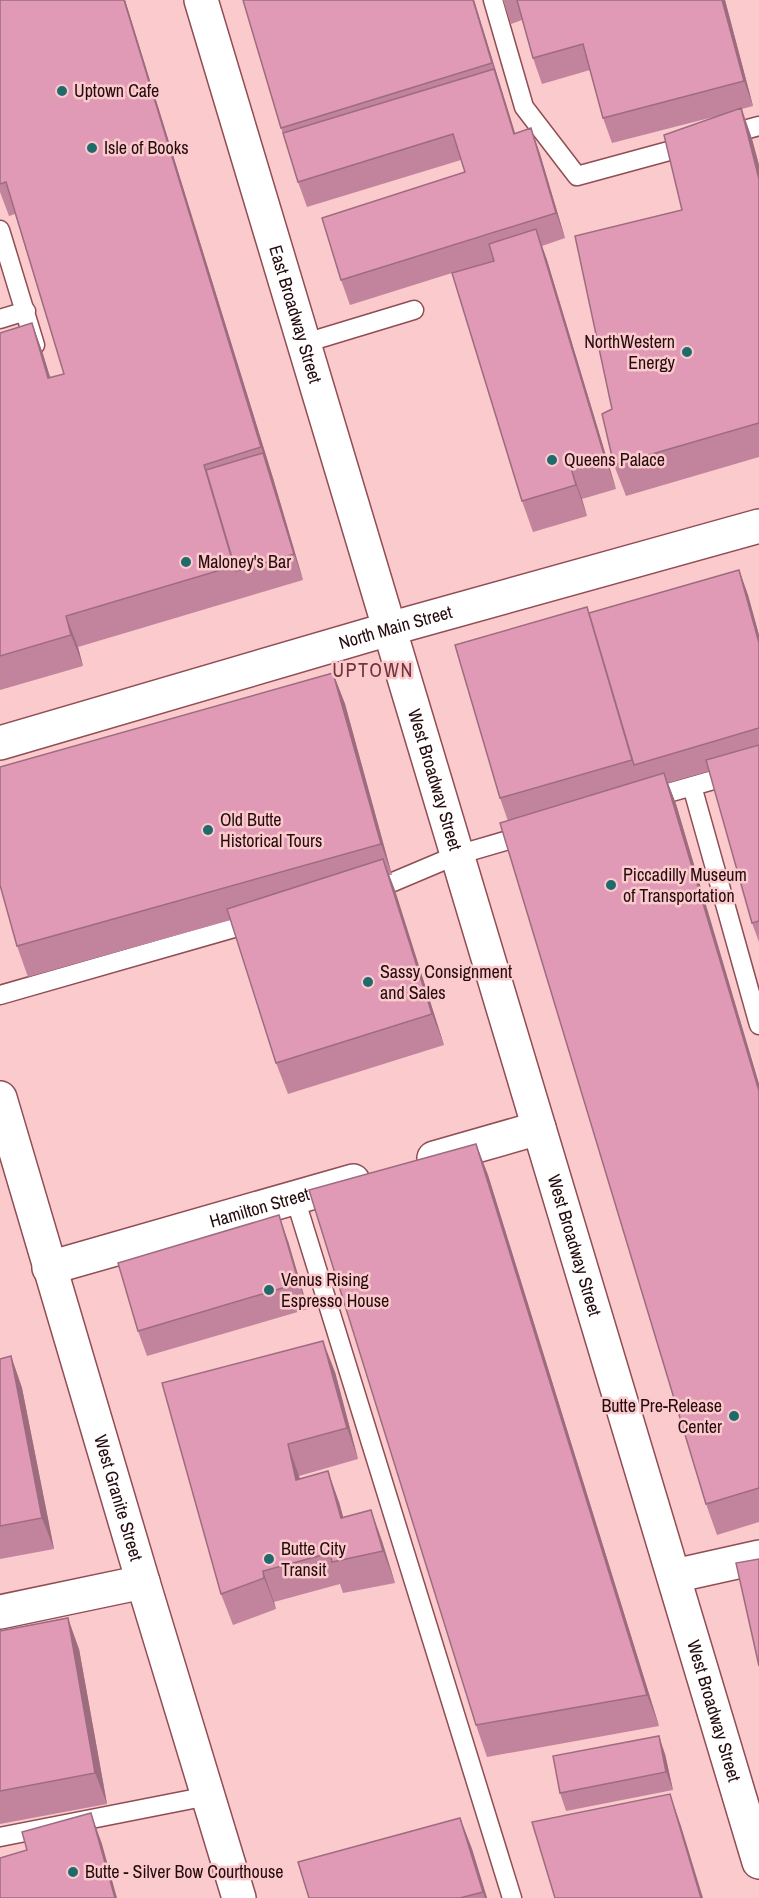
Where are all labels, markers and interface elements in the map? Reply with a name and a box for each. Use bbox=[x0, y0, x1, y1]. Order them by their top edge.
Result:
place label: Uptown Cafe bbox=[74, 78, 159, 103]
marker: Uptown Cafe bbox=[55, 84, 69, 98]
place label: Isle of Books bbox=[104, 135, 189, 160]
marker: Isle of Books bbox=[85, 141, 99, 155]
street label: East Broadway Street bbox=[263, 242, 328, 386]
place label: NorthWestern Energy bbox=[584, 329, 676, 375]
marker: NorthWestern Energy bbox=[680, 345, 694, 359]
place label: Queens Palace bbox=[564, 447, 665, 472]
marker: Queens Palace bbox=[545, 453, 559, 467]
place label: Maloney's Bar bbox=[198, 549, 291, 574]
marker: Maloney's Bar bbox=[179, 555, 193, 569]
street label: North Main Street bbox=[336, 599, 455, 655]
district label: UPTOWN bbox=[332, 656, 414, 683]
street label: West Broadway Street bbox=[402, 706, 468, 853]
place label: Old Butte Historical Tours bbox=[220, 807, 322, 853]
marker: Old Butte Historical Tours bbox=[201, 823, 215, 837]
place label: Piccadilly Museum of Transportation bbox=[623, 862, 747, 908]
marker: Piccadilly Museum of Transportation bbox=[604, 878, 618, 892]
place label: Sassy Consignment and Sales bbox=[380, 959, 512, 1005]
marker: Sassy Consignment and Sales bbox=[361, 975, 375, 989]
street label: West Broadway Street bbox=[542, 1171, 608, 1319]
street label: Hamilton Street bbox=[207, 1181, 312, 1233]
place label: Venus Rising Espresso House bbox=[281, 1267, 389, 1313]
marker: Venus Rising Espresso House bbox=[262, 1283, 276, 1297]
place label: Butte Pre-Release Center bbox=[601, 1393, 722, 1439]
marker: Butte Pre-Release Center bbox=[727, 1409, 741, 1423]
street label: West Granite Street bbox=[88, 1432, 149, 1564]
place label: Butte City Transit bbox=[281, 1536, 346, 1582]
marker: Butte City Transit bbox=[262, 1552, 276, 1566]
street label: West Broadway Street bbox=[681, 1637, 747, 1785]
place label: Butte - Silver Bow Courthouse bbox=[85, 1859, 284, 1884]
marker: Butte - Silver Bow Courthouse bbox=[66, 1865, 80, 1879]

